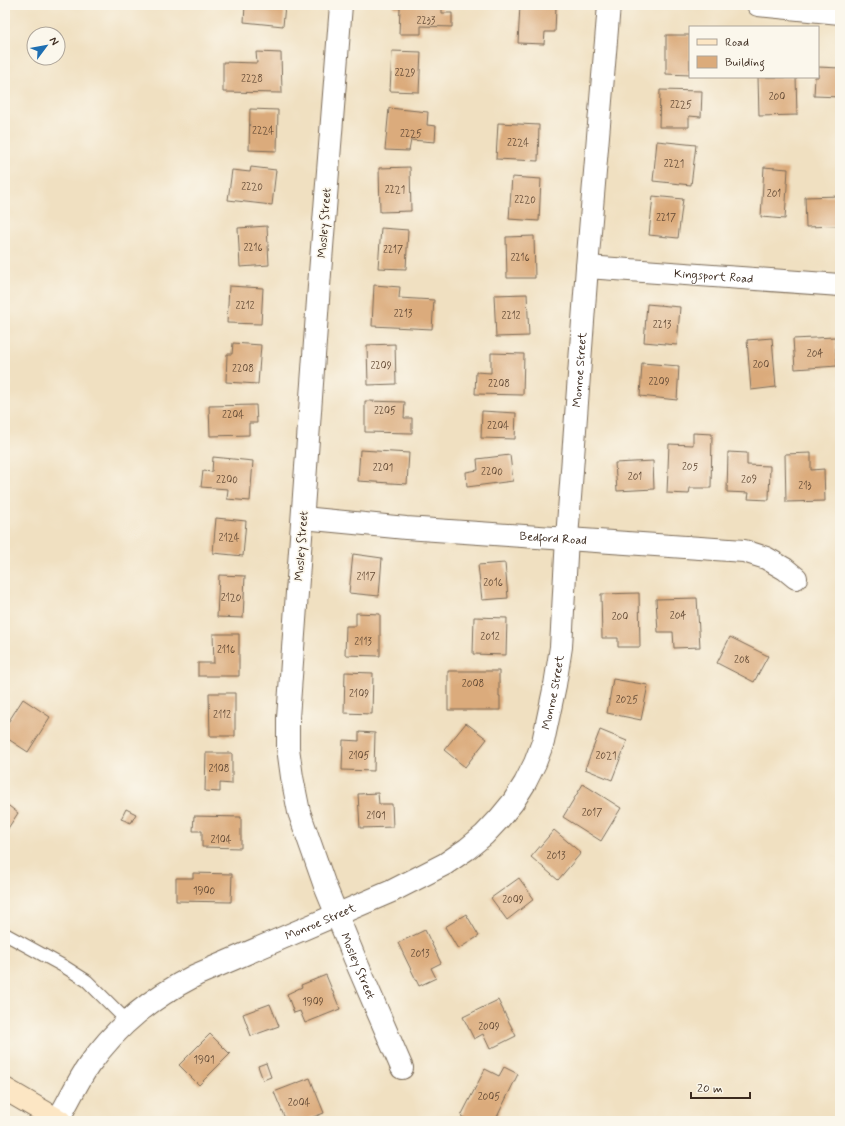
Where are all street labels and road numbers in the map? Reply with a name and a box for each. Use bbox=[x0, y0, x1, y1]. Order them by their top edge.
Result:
street label: Mosley Street bbox=[315, 187, 335, 259]
street label: Kingsport Road bbox=[673, 266, 754, 288]
street label: Monroe Street bbox=[570, 332, 591, 408]
street label: Mosley Street bbox=[292, 510, 312, 582]
street label: Bedford Road bbox=[519, 529, 587, 549]
street label: Monroe Street bbox=[539, 654, 569, 731]
street label: Monroe Street bbox=[283, 900, 359, 945]
street label: Mosley Street bbox=[336, 931, 379, 1002]

